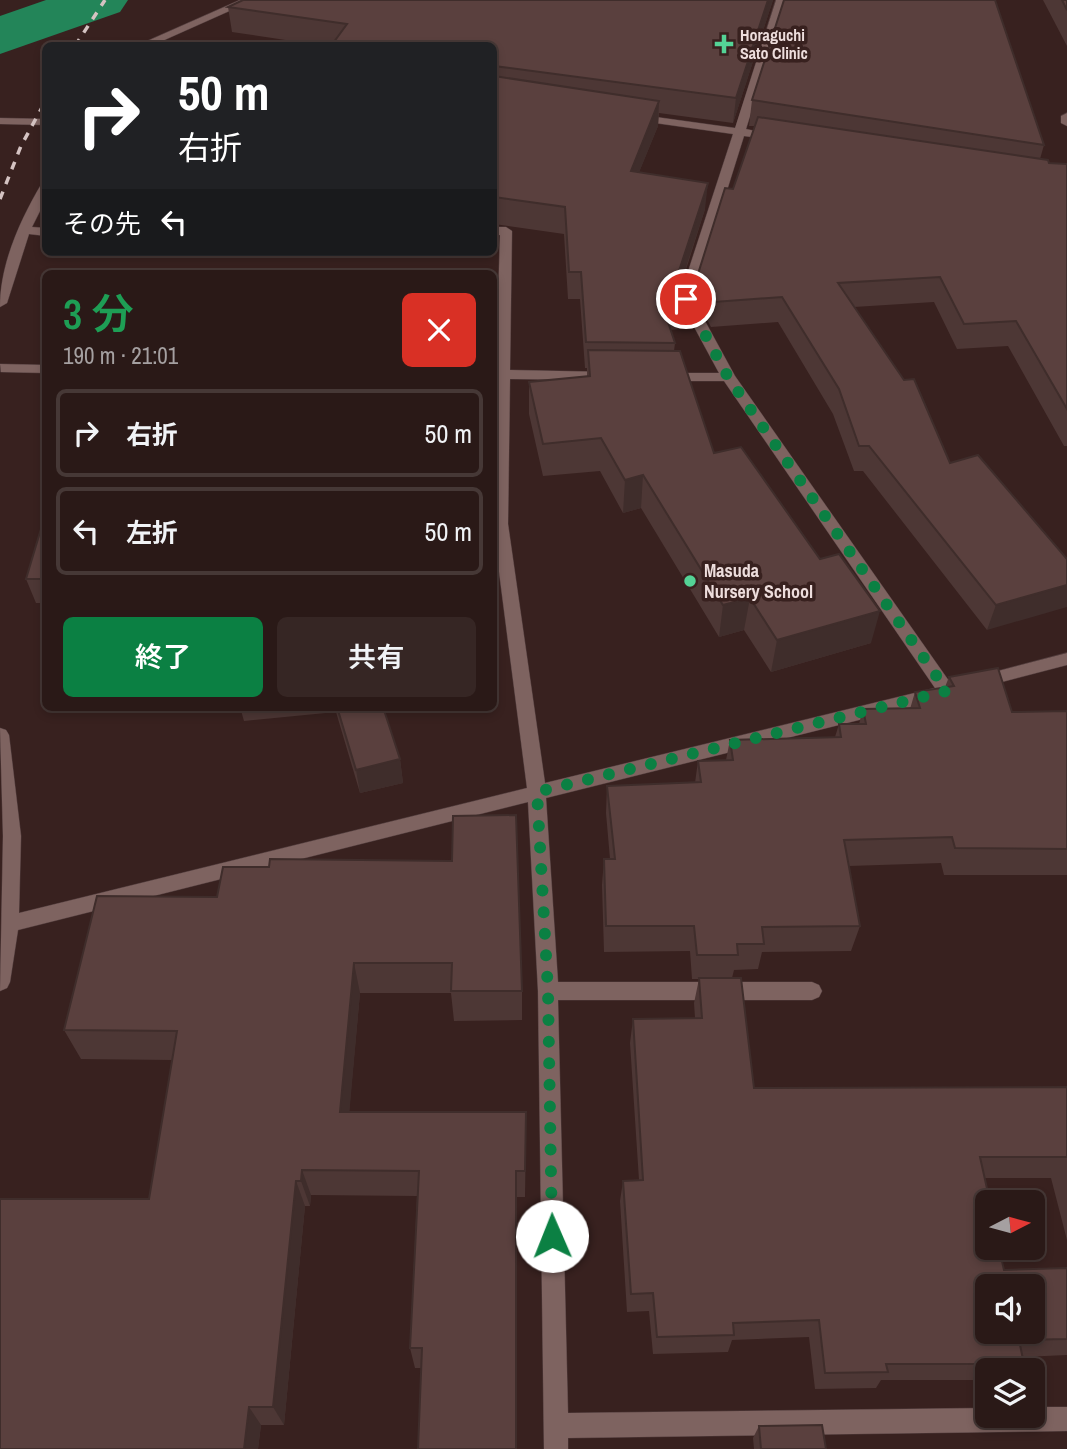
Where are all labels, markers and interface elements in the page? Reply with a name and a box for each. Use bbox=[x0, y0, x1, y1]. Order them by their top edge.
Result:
place label: Horaguchi Sato Clinic bbox=[740, 24, 808, 64]
marker: Horaguchi Sato Clinic bbox=[714, 34, 734, 54]
text: 50 m bbox=[178, 59, 270, 125]
icon: right bbox=[63, 70, 154, 161]
text: 右折 bbox=[178, 126, 242, 169]
icon: left bbox=[155, 203, 193, 241]
text: その先 bbox=[63, 206, 141, 241]
pin bbox=[656, 269, 716, 329]
icon: arrive bbox=[667, 280, 705, 318]
text: 3 分 bbox=[63, 286, 134, 342]
button: close bbox=[402, 293, 476, 367]
text: 190 m · 21:01 bbox=[63, 340, 178, 371]
icon: right bbox=[67, 414, 105, 452]
text: 50 m bbox=[425, 416, 472, 451]
text: 右折 bbox=[126, 417, 178, 452]
icon: left bbox=[67, 512, 105, 550]
text: 50 m bbox=[425, 514, 472, 549]
text: 左折 bbox=[126, 515, 178, 550]
place label: Masuda Nursery School bbox=[704, 558, 813, 604]
marker: Masuda Nursery School bbox=[682, 573, 698, 589]
button: 終了 bbox=[63, 617, 263, 697]
button: 共有 bbox=[277, 617, 476, 697]
north arrow bbox=[975, 1190, 1045, 1260]
map controls bbox=[975, 1190, 1045, 1428]
position arrow bbox=[515, 1199, 589, 1273]
button: sound bbox=[975, 1274, 1045, 1344]
button: layers bbox=[975, 1358, 1045, 1428]

